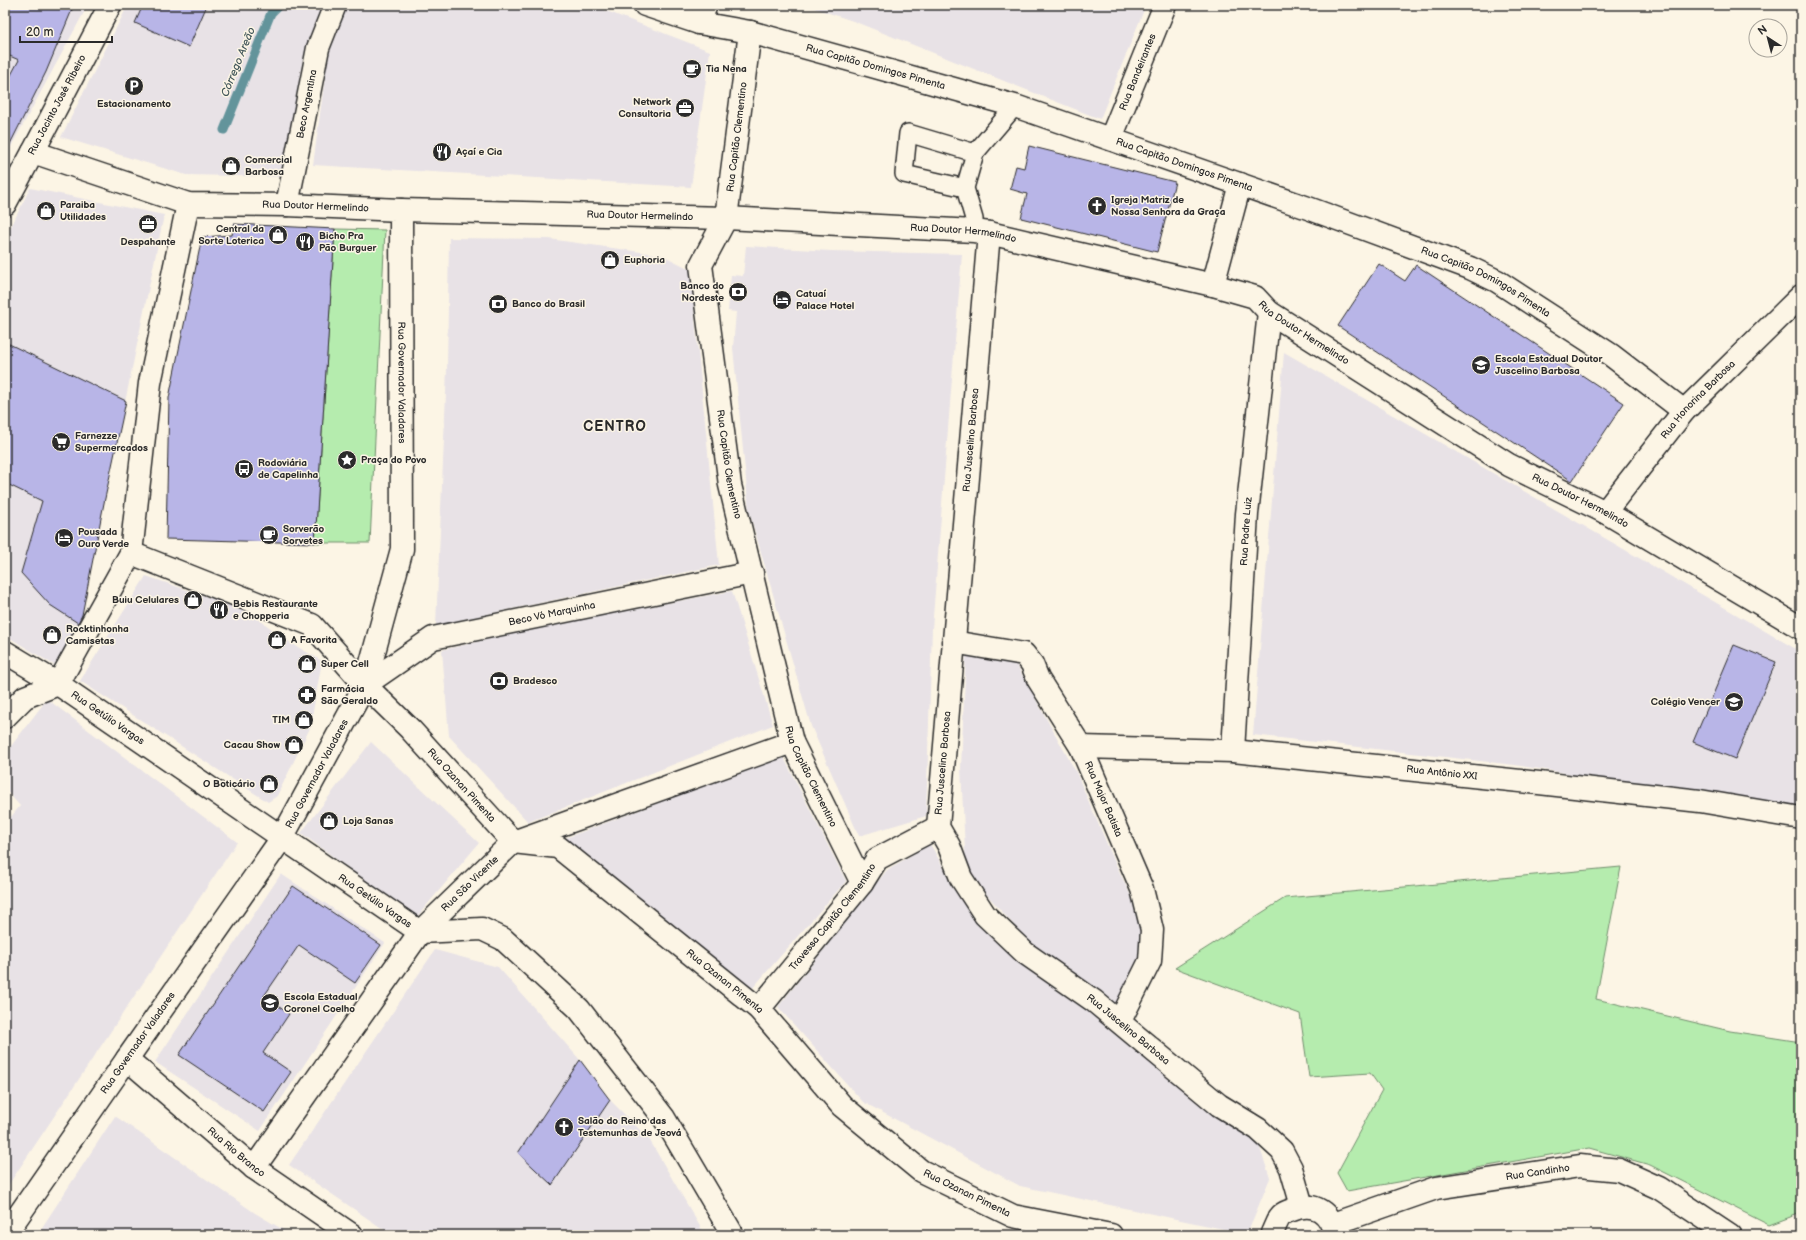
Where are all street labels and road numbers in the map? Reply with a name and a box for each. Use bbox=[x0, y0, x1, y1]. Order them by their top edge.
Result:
street label: Rua Bandeirantes bbox=[1117, 32, 1159, 112]
street label: Rua Capitão Domingos Pimenta bbox=[804, 42, 947, 92]
street label: Rua Jacinto José Ribeiro bbox=[25, 52, 89, 157]
street label: Beco Argentina bbox=[294, 68, 320, 140]
street label: Rua Capitão Clementino bbox=[724, 81, 750, 193]
street label: Rua Capitão Domingos Pimenta bbox=[1114, 136, 1255, 194]
street label: Rua Doutor Hermelindo bbox=[262, 199, 370, 215]
street label: Rua Doutor Hermelindo bbox=[586, 209, 694, 223]
street label: Rua Doutor Hermelindo bbox=[910, 222, 1018, 245]
street label: Rua Capitão Domingos Pimenta bbox=[1419, 244, 1553, 320]
street label: Rua Doutor Hermelindo bbox=[1256, 298, 1352, 368]
street label: Rua Governador Valadares bbox=[395, 321, 408, 443]
street label: Rua Honorina Barbosa bbox=[1658, 358, 1738, 441]
street label: Rua Juscelino Barbosa bbox=[960, 387, 982, 492]
street label: Rua Capitão Clementino bbox=[714, 409, 744, 520]
street label: Rua Doutor Hermelindo bbox=[1530, 471, 1631, 531]
street label: Rua Padre Luiz bbox=[1238, 496, 1255, 566]
street label: Beco Vó Marquinha bbox=[507, 599, 597, 628]
street label: Rua Getúlio Vargas bbox=[68, 689, 147, 747]
street label: Rua Juscelino Barbosa bbox=[932, 710, 954, 815]
street label: Rua Governador Valadares bbox=[283, 717, 351, 831]
street label: Rua Capitão Clementino bbox=[782, 725, 839, 829]
street label: Rua Ozanan Pimenta bbox=[425, 746, 498, 825]
street label: Rua Major Batista bbox=[1082, 759, 1125, 839]
street label: Rua Antônio XXI bbox=[1406, 763, 1478, 783]
street label: Rua São Vicente bbox=[439, 853, 501, 914]
street label: Travessa Capitão Clementino bbox=[787, 861, 879, 973]
street label: Rua Getúlio Vargas bbox=[336, 872, 414, 931]
street label: Rua Ozanan Pimenta bbox=[684, 947, 766, 1016]
street label: Rua Governador Valadares bbox=[98, 990, 178, 1096]
street label: Rua Juscelino Barbosa bbox=[1084, 992, 1172, 1068]
street label: Rua Rio Branco bbox=[205, 1125, 267, 1180]
street label: Rua Candinho bbox=[1505, 1162, 1571, 1183]
street label: Rua Ozanan Pimenta bbox=[921, 1167, 1013, 1220]

